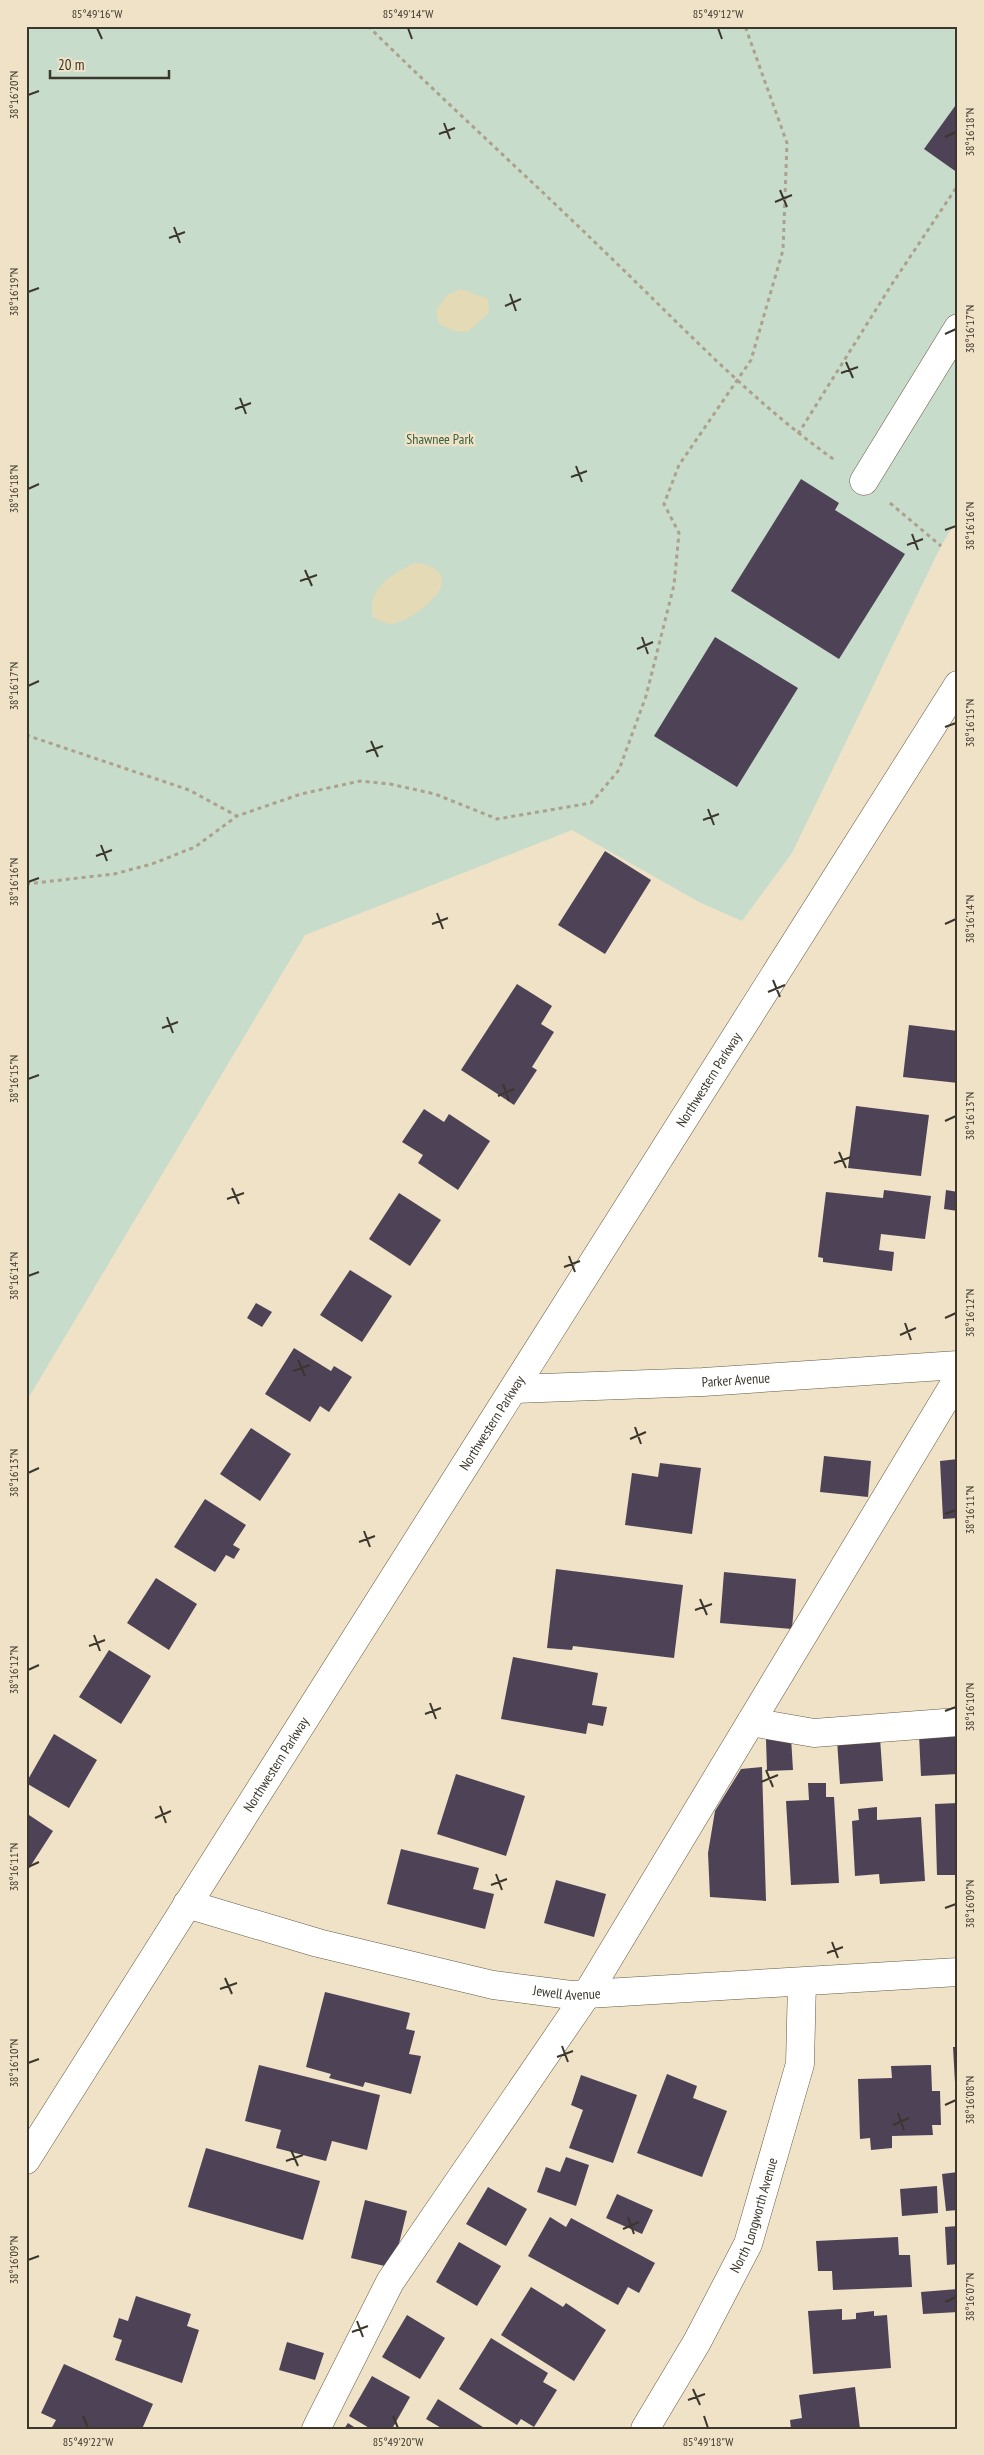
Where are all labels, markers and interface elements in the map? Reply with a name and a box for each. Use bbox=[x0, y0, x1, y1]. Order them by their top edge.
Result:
text: 85°49'16"W bbox=[72, 6, 122, 21]
text: 85°49'14"W bbox=[383, 6, 433, 21]
text: 85°49'12"W bbox=[693, 6, 743, 21]
scale bar bbox=[50, 48, 169, 80]
text: 20 m bbox=[58, 55, 84, 74]
text: 38°16'20"N bbox=[6, 71, 21, 119]
text: 38°16'18"N bbox=[962, 108, 977, 156]
text: 38°16'19"N bbox=[6, 268, 21, 316]
text: 38°16'17"N bbox=[962, 305, 977, 353]
park label: Shawnee Park bbox=[406, 430, 474, 448]
text: 38°16'18"N bbox=[6, 465, 21, 513]
text: 38°16'16"N bbox=[962, 502, 977, 550]
text: 38°16'17"N bbox=[6, 662, 21, 710]
text: 38°16'15"N bbox=[962, 699, 977, 747]
text: 38°16'16"N bbox=[6, 858, 21, 906]
text: 38°16'14"N bbox=[962, 895, 977, 943]
street label: Northwestern Parkway bbox=[672, 1028, 746, 1130]
text: 38°16'15"N bbox=[6, 1055, 21, 1103]
text: 38°16'13"N bbox=[962, 1092, 977, 1140]
text: 38°16'14"N bbox=[6, 1252, 21, 1300]
text: 38°16'12"N bbox=[962, 1289, 977, 1337]
street label: Parker Avenue bbox=[701, 1369, 771, 1391]
street label: Northwestern Parkway bbox=[455, 1371, 529, 1474]
text: 38°16'13"N bbox=[6, 1449, 21, 1497]
text: 38°16'11"N bbox=[962, 1486, 977, 1534]
text: 38°16'12"N bbox=[6, 1646, 21, 1694]
text: 38°16'10"N bbox=[962, 1683, 977, 1731]
street label: Northwestern Parkway bbox=[239, 1713, 313, 1815]
text: 38°16'11"N bbox=[6, 1843, 21, 1891]
text: 38°16'09"N bbox=[962, 1880, 977, 1928]
street label: Jewell Avenue bbox=[531, 1981, 601, 2004]
text: 38°16'10"N bbox=[6, 2039, 21, 2087]
text: 38°16'08"N bbox=[962, 2076, 977, 2124]
street label: North Longworth Avenue bbox=[726, 2155, 782, 2276]
text: 38°16'09"N bbox=[6, 2236, 21, 2284]
text: 38°16'07"N bbox=[962, 2273, 977, 2321]
text: 85°49'22"W bbox=[63, 2434, 113, 2449]
text: 85°49'20"W bbox=[373, 2434, 423, 2449]
text: 85°49'18"W bbox=[683, 2434, 733, 2449]

